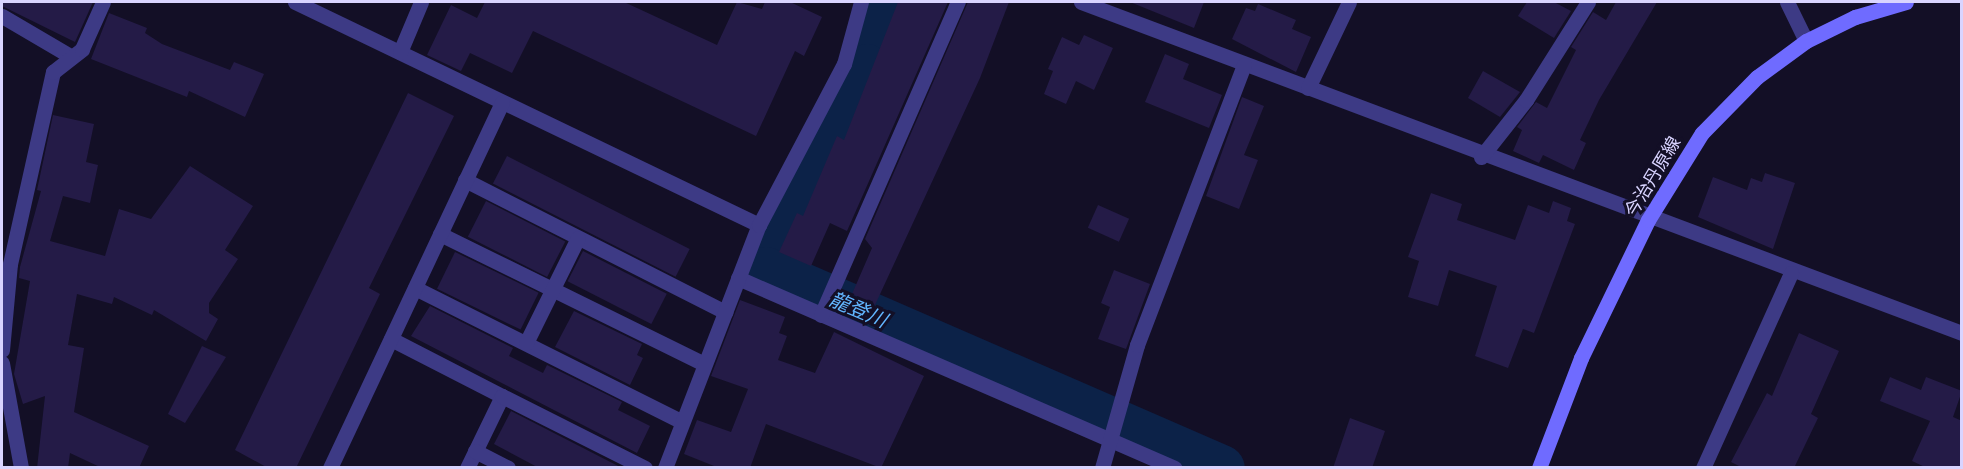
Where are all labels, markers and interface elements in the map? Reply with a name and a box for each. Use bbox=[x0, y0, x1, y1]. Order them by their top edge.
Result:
street label: 今治丹原線 bbox=[1621, 133, 1685, 221]
water label: 龍登川 bbox=[826, 287, 890, 333]

